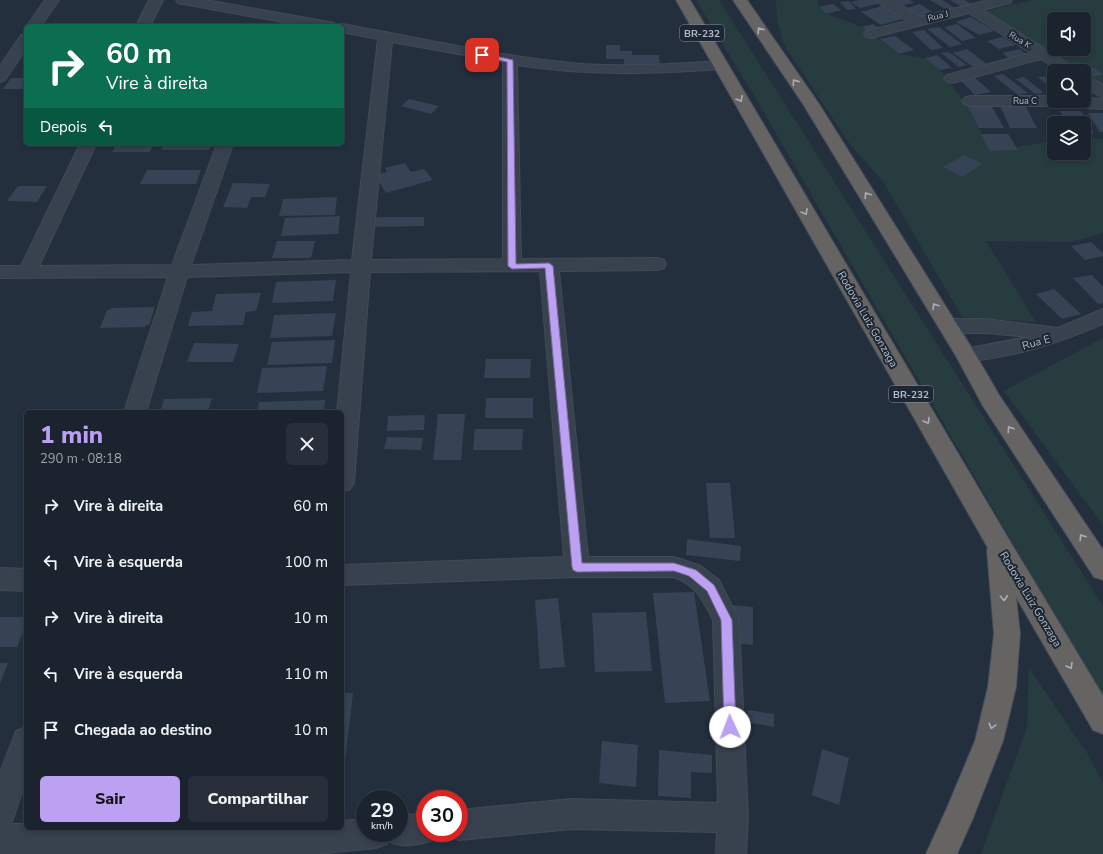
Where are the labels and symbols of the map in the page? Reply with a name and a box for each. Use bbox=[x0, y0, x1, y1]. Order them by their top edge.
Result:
street label: Rua J bbox=[926, 8, 950, 24]
road number: BR-232 bbox=[680, 25, 724, 41]
one-way arrow bbox=[758, 27, 765, 34]
street label: Rua K bbox=[1007, 29, 1034, 52]
pin bbox=[465, 38, 499, 72]
one-way arrow bbox=[793, 79, 800, 86]
one-way arrow bbox=[736, 95, 743, 102]
street label: Rua C bbox=[1013, 95, 1037, 107]
one-way arrow bbox=[864, 192, 872, 199]
one-way arrow bbox=[801, 207, 808, 215]
street label: Rodovia Luiz Gonzaga bbox=[834, 268, 901, 370]
one-way arrow bbox=[933, 303, 940, 310]
street label: Rua E bbox=[1020, 331, 1052, 354]
road number: BR-232 bbox=[889, 386, 933, 402]
one-way arrow bbox=[922, 417, 929, 424]
one-way arrow bbox=[1007, 426, 1015, 433]
one-way arrow bbox=[1079, 534, 1086, 541]
street label: Rodovia Luiz Gonzaga bbox=[996, 549, 1065, 650]
one-way arrow bbox=[999, 595, 1008, 601]
one-way arrow bbox=[1066, 662, 1073, 669]
position arrow bbox=[709, 706, 751, 748]
one-way arrow bbox=[988, 723, 997, 730]
speed limit sign: 30 bbox=[416, 790, 468, 842]

